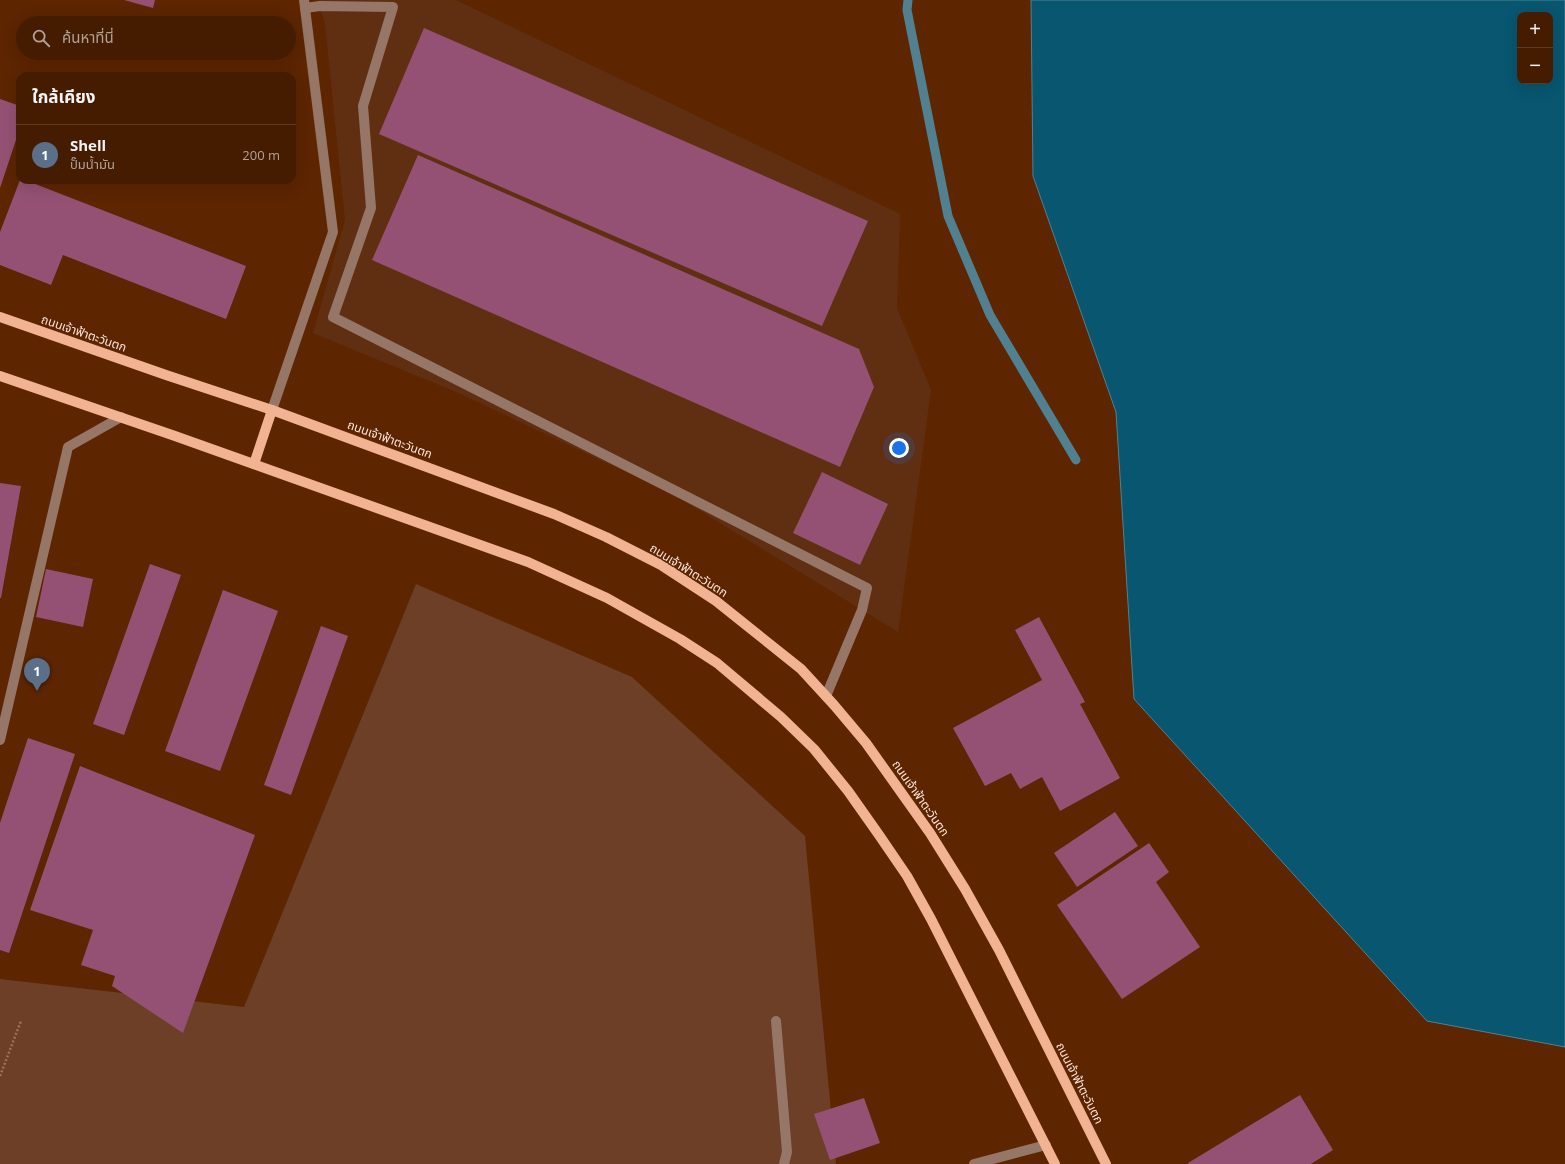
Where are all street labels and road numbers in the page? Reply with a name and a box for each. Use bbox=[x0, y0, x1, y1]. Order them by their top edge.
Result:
street label: ถนนเจ้าฟ้าตะวันตก bbox=[39, 310, 129, 356]
street label: ถนนเจ้าฟ้าตะวันตก bbox=[345, 416, 435, 462]
street label: ถนนเจ้าฟ้าตะวันตก bbox=[647, 539, 731, 601]
street label: ถนนเจ้าฟ้าตะวันตก bbox=[888, 757, 954, 839]
street label: ถนนเจ้าฟ้าตะวันตก bbox=[1052, 1039, 1108, 1127]

